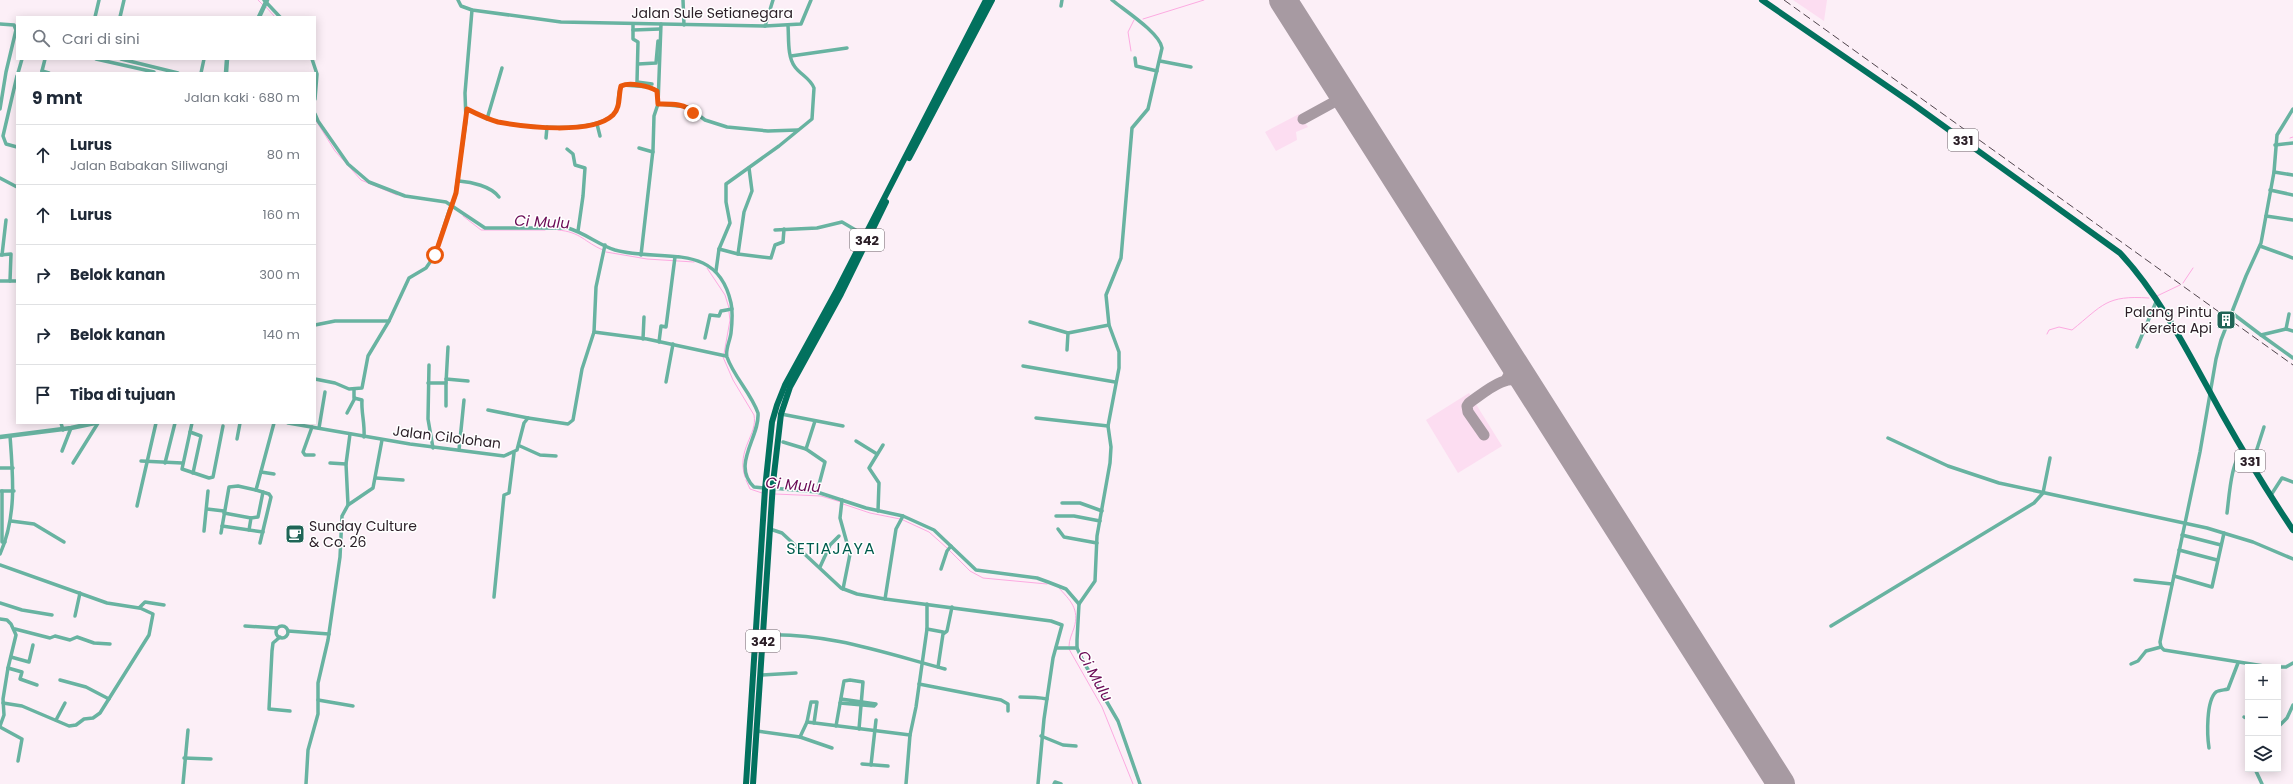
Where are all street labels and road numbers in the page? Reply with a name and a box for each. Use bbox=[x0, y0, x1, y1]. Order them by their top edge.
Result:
street label: Jalan Sule Setianegara bbox=[631, 3, 793, 23]
road number: 331 bbox=[1948, 129, 1978, 151]
road number: 342 bbox=[850, 229, 884, 251]
street label: Jalan Cilolohan bbox=[392, 420, 502, 454]
road number: 331 bbox=[2235, 450, 2265, 472]
road number: 342 bbox=[746, 630, 780, 652]

